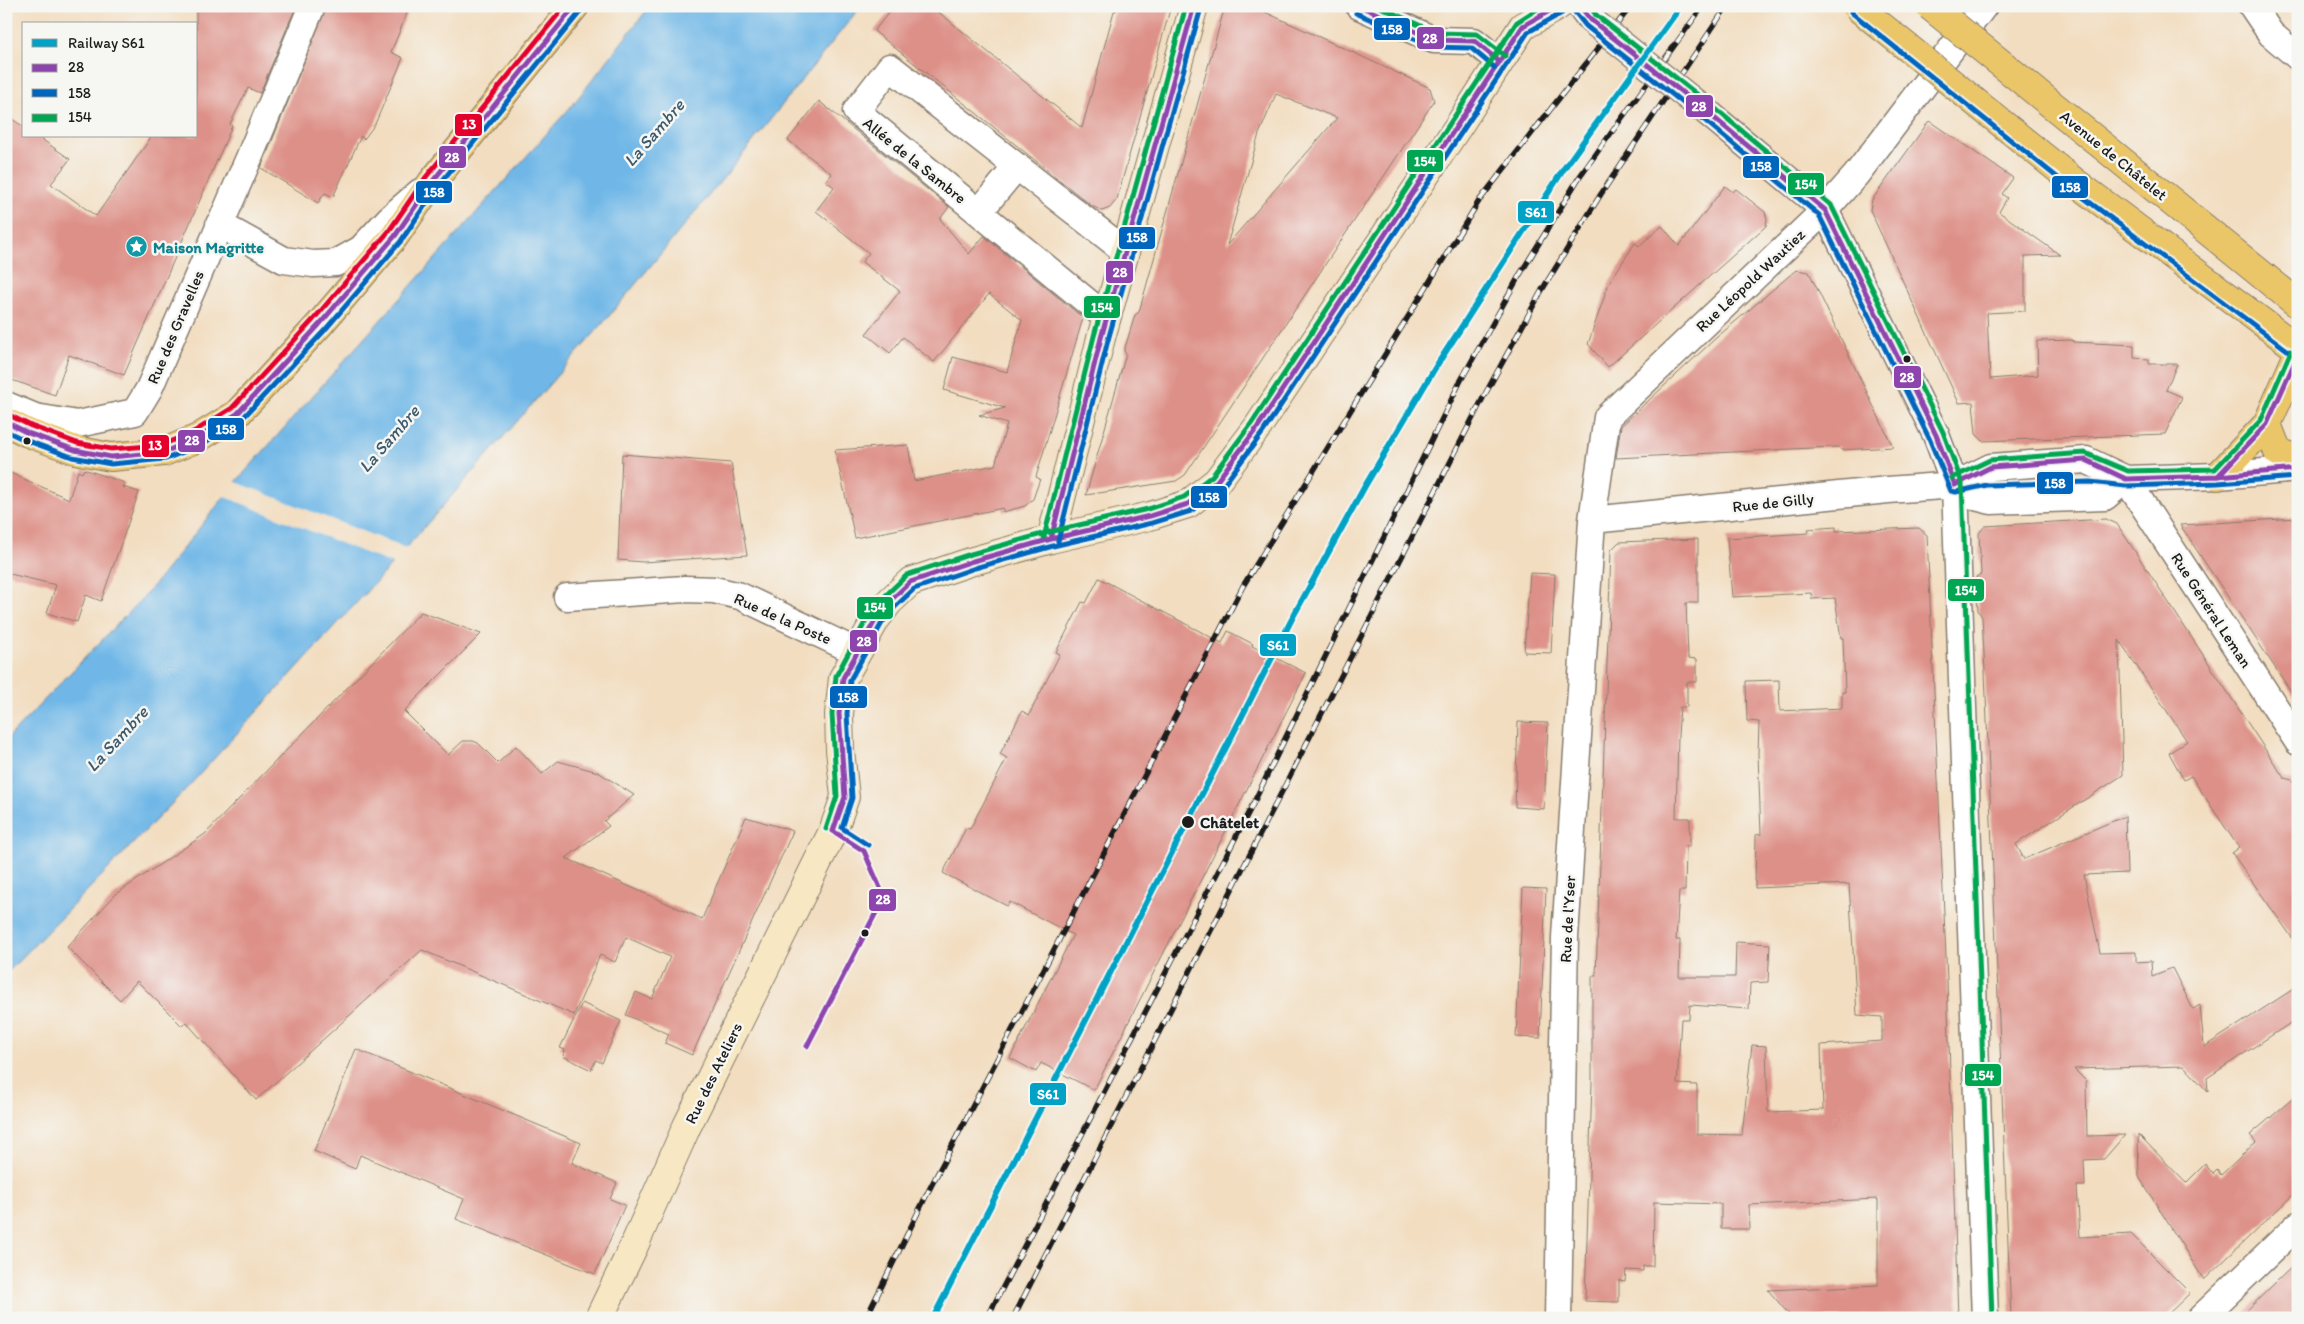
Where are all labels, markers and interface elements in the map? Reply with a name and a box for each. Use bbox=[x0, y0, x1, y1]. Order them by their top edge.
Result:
line badge: 158 bbox=[1373, 17, 1411, 41]
text: 158 bbox=[1381, 21, 1403, 38]
legend bbox=[22, 22, 198, 138]
line badge: 28 bbox=[1416, 26, 1445, 50]
text: 28 bbox=[1422, 30, 1438, 47]
text: Railway S61 bbox=[68, 34, 145, 52]
text: 28 bbox=[68, 58, 84, 76]
text: 158 bbox=[68, 84, 91, 102]
water label: La Sambre bbox=[619, 94, 690, 171]
line badge: 28 bbox=[1685, 94, 1714, 118]
text: 28 bbox=[1691, 98, 1707, 115]
street label: Avenue de Châtelet bbox=[2056, 106, 2171, 205]
text: 154 bbox=[68, 108, 92, 126]
line badge: 13 bbox=[454, 113, 483, 137]
street label: Allée de la Sambre bbox=[859, 113, 970, 208]
text: 13 bbox=[462, 116, 476, 133]
line badge: 28 bbox=[438, 145, 467, 169]
text: 28 bbox=[444, 149, 460, 166]
line badge: 154 bbox=[1406, 149, 1444, 173]
text: 154 bbox=[1414, 153, 1437, 170]
line badge: 158 bbox=[1742, 155, 1780, 179]
text: 158 bbox=[1750, 158, 1772, 175]
line badge: 154 bbox=[1787, 172, 1825, 196]
line badge: 158 bbox=[2051, 175, 2089, 199]
text: 154 bbox=[1795, 176, 1818, 193]
text: 158 bbox=[2059, 179, 2081, 196]
line badge: 158 bbox=[415, 180, 453, 204]
text: 158 bbox=[423, 184, 445, 201]
line badge: S61 bbox=[1517, 200, 1555, 224]
text: S61 bbox=[1525, 204, 1547, 221]
street label: Rue Léopold Wautiez bbox=[1692, 224, 1809, 336]
line badge: 158 bbox=[1118, 226, 1156, 250]
text: 158 bbox=[1126, 229, 1148, 246]
place icon: Maison Magritte bbox=[125, 235, 149, 259]
place label: Maison Magritte bbox=[153, 238, 264, 258]
line badge: 28 bbox=[1105, 260, 1134, 284]
text: 28 bbox=[1112, 264, 1128, 281]
street label: Rue des Gravelles bbox=[143, 268, 208, 387]
line badge: 154 bbox=[1083, 295, 1121, 319]
text: 154 bbox=[1091, 299, 1114, 316]
unlabelled marker bbox=[1902, 354, 1912, 364]
line badge: 28 bbox=[1893, 365, 1922, 389]
text: 28 bbox=[1899, 369, 1915, 386]
water label: La Sambre bbox=[354, 400, 425, 477]
line badge: 158 bbox=[207, 417, 245, 441]
text: 158 bbox=[215, 421, 237, 438]
line badge: 28 bbox=[177, 429, 206, 453]
text: 28 bbox=[184, 432, 200, 449]
line badge: 13 bbox=[141, 434, 170, 458]
unlabelled marker bbox=[22, 436, 32, 446]
text: 13 bbox=[148, 437, 162, 454]
line badge: 158 bbox=[2036, 471, 2074, 495]
text: 158 bbox=[2044, 475, 2066, 492]
line badge: 158 bbox=[1190, 485, 1228, 509]
text: 158 bbox=[1198, 489, 1220, 506]
street label: Rue de Gilly bbox=[1732, 489, 1815, 516]
street label: Rue Général Leman bbox=[2167, 549, 2256, 672]
line badge: 154 bbox=[1947, 578, 1985, 602]
text: 154 bbox=[1955, 582, 1978, 599]
street label: Rue de la Poste bbox=[731, 589, 835, 649]
line badge: 154 bbox=[856, 596, 894, 620]
text: 154 bbox=[864, 599, 887, 616]
line badge: 28 bbox=[849, 629, 878, 653]
text: 28 bbox=[856, 633, 872, 650]
line badge: S61 bbox=[1259, 633, 1297, 657]
text: S61 bbox=[1267, 637, 1289, 654]
line badge: 158 bbox=[829, 685, 868, 709]
text: 158 bbox=[837, 689, 859, 706]
water label: La Sambre bbox=[81, 701, 154, 776]
place label: Châtelet bbox=[1200, 813, 1259, 832]
marker: Châtelet bbox=[1180, 814, 1196, 830]
street label: Rue de l'Yser bbox=[1556, 874, 1579, 963]
line badge: 28 bbox=[868, 888, 897, 912]
text: 28 bbox=[875, 891, 891, 908]
unlabelled marker bbox=[860, 928, 870, 938]
street label: Rue des Ateliers bbox=[681, 1019, 746, 1127]
line badge: 154 bbox=[1964, 1063, 2002, 1087]
text: 154 bbox=[1972, 1067, 1995, 1084]
line badge: S61 bbox=[1029, 1082, 1067, 1106]
text: S61 bbox=[1037, 1086, 1059, 1103]

